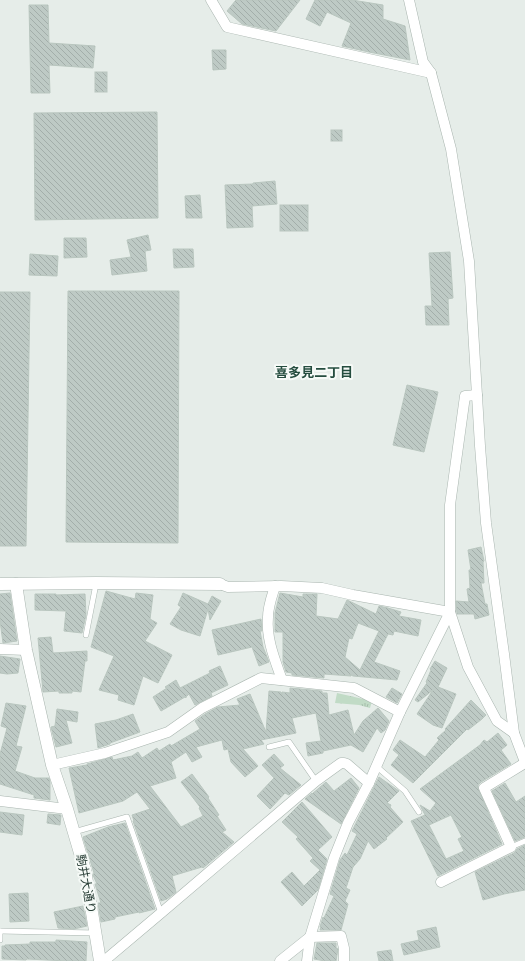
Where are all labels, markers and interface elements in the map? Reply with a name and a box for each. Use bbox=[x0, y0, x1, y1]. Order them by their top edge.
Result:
district label: 喜多見二丁目 bbox=[275, 364, 353, 382]
street label: 駒井大通り bbox=[71, 853, 100, 915]

